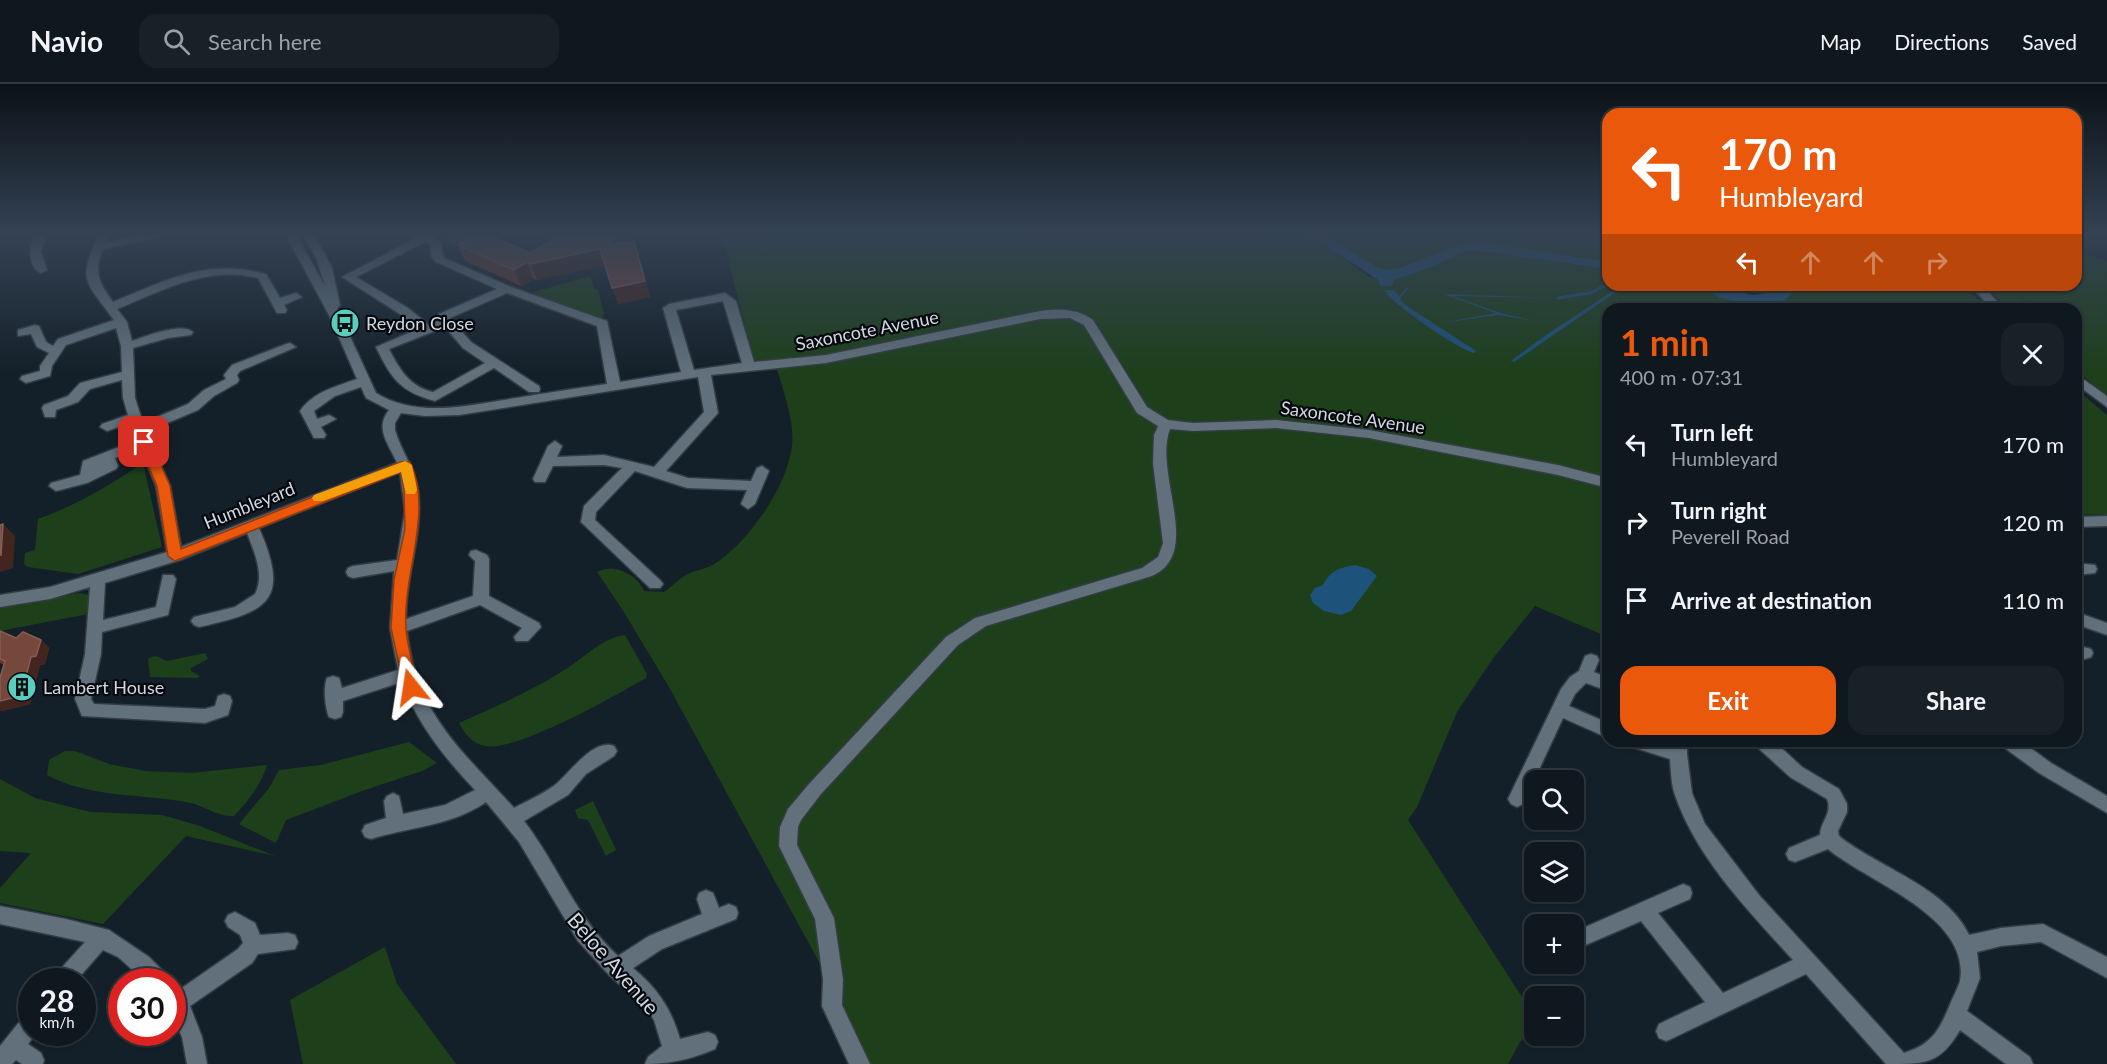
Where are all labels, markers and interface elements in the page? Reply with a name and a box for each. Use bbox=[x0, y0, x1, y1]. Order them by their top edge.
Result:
search box bbox=[139, 14, 559, 68]
text: Navio bbox=[30, 24, 103, 58]
icon: search bbox=[160, 25, 193, 58]
text: Search here bbox=[208, 28, 322, 55]
text: Map bbox=[1820, 29, 1861, 54]
text: Directions bbox=[1894, 29, 1989, 54]
text: Saved bbox=[2022, 29, 2077, 54]
text: 170 m bbox=[1719, 129, 1837, 179]
icon: left bbox=[1620, 132, 1698, 210]
text: Humbleyard bbox=[1719, 180, 1864, 213]
icon: left bbox=[1731, 246, 1764, 279]
icon: ahead bbox=[1794, 246, 1827, 279]
icon: ahead bbox=[1857, 246, 1890, 279]
icon: right bbox=[1920, 246, 1953, 279]
street label: Saxoncote Avenue bbox=[794, 305, 940, 355]
bus stop icon: Reydon Close bbox=[329, 307, 361, 339]
place label: Reydon Close bbox=[366, 312, 474, 334]
text: 1 min bbox=[1620, 320, 1709, 364]
button: close bbox=[2001, 323, 2064, 386]
text: 400 m · 07:31 bbox=[1620, 365, 1743, 389]
street label: Saxoncote Avenue bbox=[1279, 396, 1427, 438]
pin bbox=[118, 416, 169, 467]
text: Turn left bbox=[1671, 419, 1753, 446]
icon: arrive bbox=[127, 425, 160, 458]
icon: left bbox=[1620, 428, 1653, 461]
text: 170 m bbox=[2002, 431, 2064, 458]
text: Humbleyard bbox=[1671, 446, 1778, 470]
street label: Humbleyard bbox=[200, 477, 298, 533]
text: Turn right bbox=[1671, 497, 1766, 524]
icon: right bbox=[1620, 506, 1653, 539]
text: 120 m bbox=[2002, 509, 2064, 536]
text: Peverell Road bbox=[1671, 524, 1790, 548]
icon: arrive bbox=[1620, 584, 1653, 617]
text: Arrive at destination bbox=[1671, 587, 1872, 614]
text: 110 m bbox=[2002, 587, 2064, 614]
position arrow bbox=[379, 655, 443, 719]
button: Exit bbox=[1620, 666, 1836, 735]
button: Share bbox=[1848, 666, 2064, 735]
building icon: Lambert House bbox=[6, 671, 38, 703]
place label: Lambert House bbox=[43, 676, 164, 698]
map controls bbox=[1524, 770, 1584, 1046]
button: search bbox=[1524, 770, 1584, 830]
button: layers bbox=[1524, 842, 1584, 902]
street label: Beloe Avenue bbox=[563, 907, 665, 1019]
button: + bbox=[1524, 914, 1584, 974]
speed limit sign: 30 bbox=[108, 968, 186, 1046]
text: 28 bbox=[40, 982, 74, 1018]
button: − bbox=[1524, 986, 1584, 1046]
text: km/h bbox=[39, 1013, 75, 1031]

